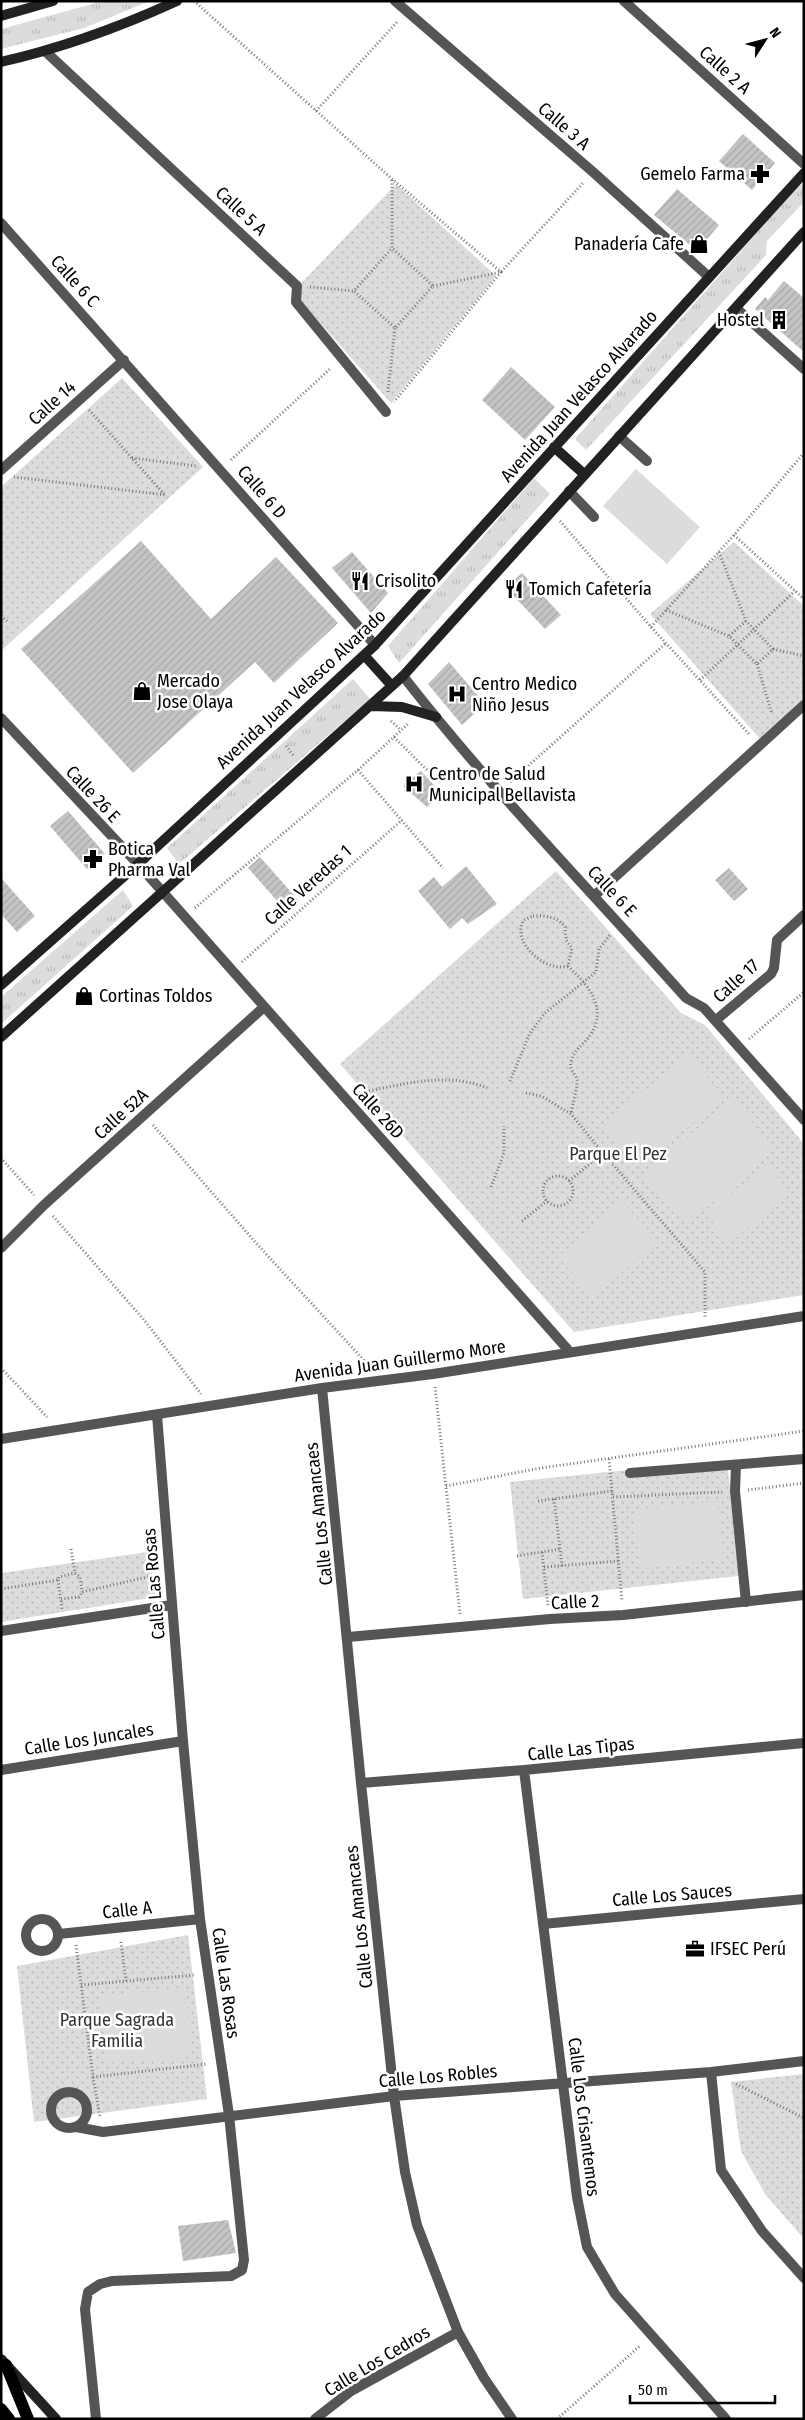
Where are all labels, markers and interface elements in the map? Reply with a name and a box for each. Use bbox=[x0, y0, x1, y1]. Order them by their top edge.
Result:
north arrow bbox=[740, 15, 790, 65]
text: N bbox=[766, 24, 784, 41]
street label: Calle 2 A bbox=[695, 41, 756, 99]
street label: Calle 3 A bbox=[533, 97, 595, 155]
place label: Gemelo Farma bbox=[640, 163, 745, 185]
pharmacy icon: Gemelo Farma bbox=[749, 163, 771, 185]
street label: Calle 5 A bbox=[211, 182, 272, 241]
place label: Panadería Cafe bbox=[574, 233, 684, 255]
shop icon: Panadería Cafe bbox=[688, 233, 710, 255]
street label: Calle 6 C bbox=[46, 250, 104, 312]
street label: Avenida Juan Velasco Alvarado bbox=[496, 305, 662, 487]
place label: Hostel bbox=[717, 309, 764, 331]
building icon: Hostel bbox=[768, 309, 790, 331]
street label: Calle 14 bbox=[24, 376, 80, 430]
street label: Calle 6 D bbox=[233, 461, 291, 523]
restaurant icon: Crisolito bbox=[349, 570, 371, 592]
place label: Crisolito bbox=[375, 570, 436, 592]
restaurant icon: Tomich Cafetería bbox=[503, 578, 525, 600]
place label: Tomich Cafetería bbox=[529, 578, 652, 600]
street label: Avenida Juan Velasco Alvarado bbox=[212, 605, 390, 773]
place label: Mercado Jose Olaya bbox=[157, 670, 233, 713]
place label: Centro Medico Niño Jesus bbox=[472, 673, 577, 716]
shop icon: Mercado Jose Olaya bbox=[131, 680, 153, 702]
hospital icon: Centro Medico Niño Jesus bbox=[446, 683, 468, 705]
street label: Calle 26 E bbox=[61, 761, 125, 827]
place label: Centro de Salud Municipal Bellavista bbox=[429, 763, 576, 806]
hospital icon: Centro de Salud Municipal Bellavista bbox=[403, 773, 425, 795]
place label: Botica Pharma Val bbox=[108, 838, 191, 881]
street label: Calle Veredas 1 bbox=[260, 840, 356, 930]
pharmacy icon: Botica Pharma Val bbox=[82, 848, 104, 870]
street label: Calle 6 E bbox=[583, 861, 641, 921]
street label: Calle 17 bbox=[708, 955, 764, 1007]
shop icon: Cortinas Toldos bbox=[73, 985, 95, 1007]
place label: Cortinas Toldos bbox=[99, 985, 213, 1007]
street label: Calle 26D bbox=[347, 1079, 409, 1143]
street label: Calle 52A bbox=[89, 1084, 153, 1144]
park label: Parque El Pez bbox=[569, 1143, 667, 1165]
street label: Avenida Juan Guillermo More bbox=[293, 1335, 507, 1387]
street label: Calle Los Amancaes bbox=[301, 1441, 337, 1587]
street label: Calle Las Rosas bbox=[138, 1527, 170, 1641]
street label: Calle 2 bbox=[550, 1590, 600, 1614]
street label: Calle Los Juncales bbox=[23, 1718, 155, 1760]
street label: Calle Las Tipas bbox=[527, 1732, 636, 1766]
street label: Calle Los Amancaes bbox=[341, 1844, 377, 1990]
street label: Calle Los Sauces bbox=[611, 1879, 733, 1911]
street label: Calle A bbox=[101, 1896, 153, 1924]
street label: Calle Las Rosas bbox=[207, 1926, 245, 2040]
office icon: IFSEC Perú bbox=[684, 1938, 706, 1960]
place label: IFSEC Perú bbox=[710, 1938, 786, 1960]
park label: Parque Sagrada Familia bbox=[60, 2009, 174, 2052]
street label: Calle Los Crisantemos bbox=[563, 2036, 605, 2198]
street label: Calle Los Robles bbox=[378, 2060, 499, 2092]
street label: Calle Los Cedros bbox=[320, 2321, 434, 2401]
scale bar bbox=[630, 2372, 775, 2404]
text: 50 m bbox=[638, 2381, 668, 2399]

